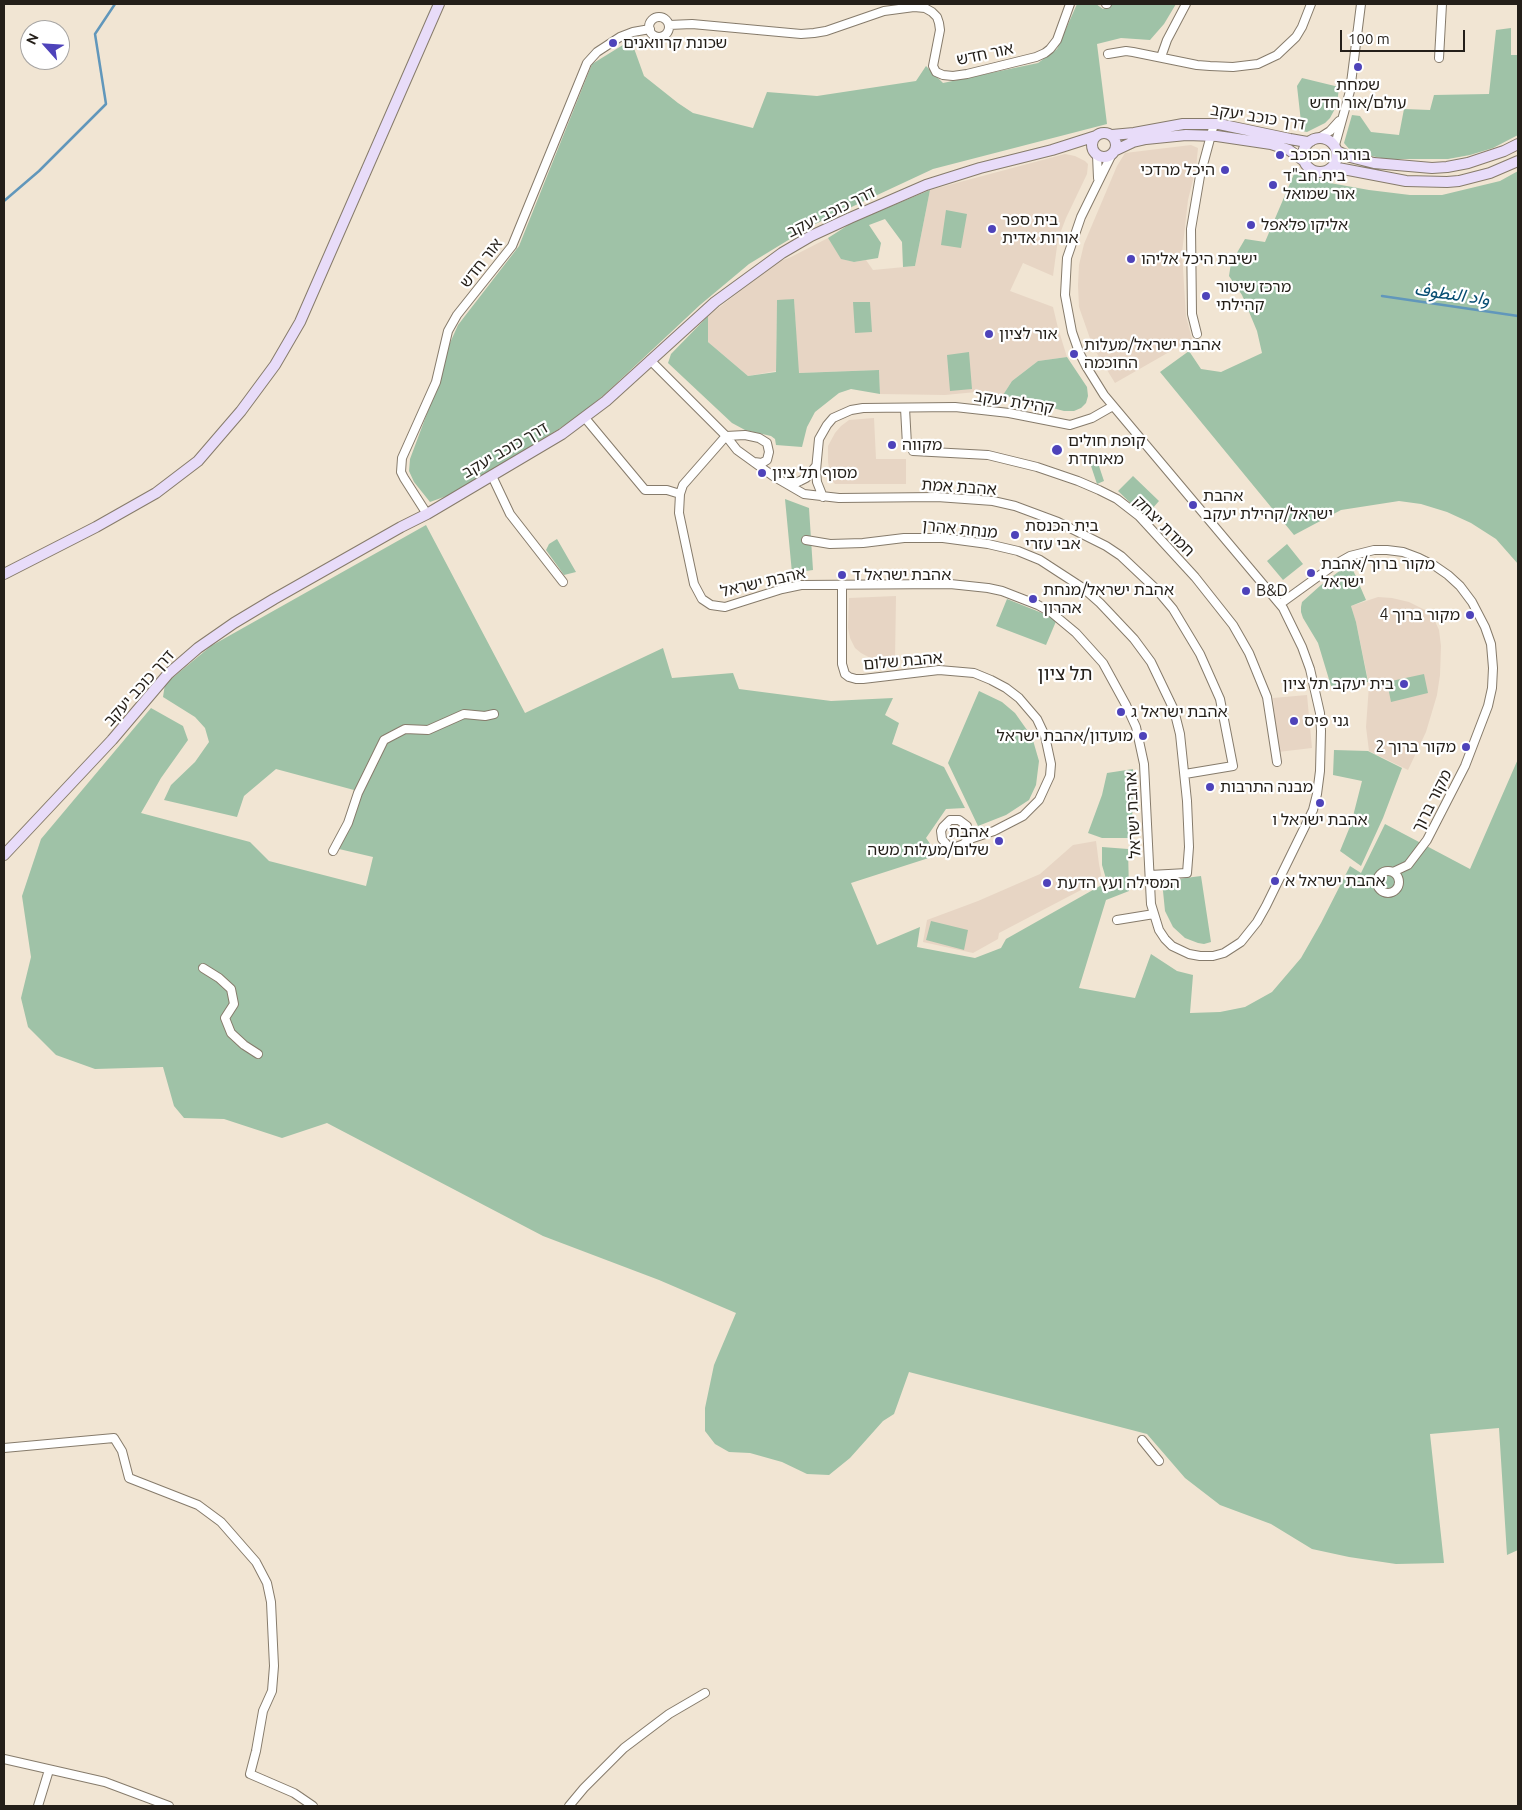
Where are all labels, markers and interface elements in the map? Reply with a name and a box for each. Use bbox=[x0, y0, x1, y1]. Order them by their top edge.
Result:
north arrow bbox=[20, 20, 70, 70]
scale bar bbox=[1342, 20, 1467, 52]
text: 100 m bbox=[1348, 30, 1390, 47]
text: N bbox=[23, 31, 42, 47]
place label: שכונת קרוואנים bbox=[623, 33, 727, 53]
marker: שכונת קרוואנים bbox=[607, 37, 619, 49]
street label: אור חדש bbox=[955, 39, 1015, 69]
marker: שמחת עולם/אור חדש bbox=[1352, 61, 1364, 73]
place label: שמחת עולם/אור חדש bbox=[1309, 75, 1407, 113]
street label: דרך כוכב יעקב bbox=[1209, 100, 1307, 134]
place label: בורגר הכוכב bbox=[1290, 145, 1371, 165]
marker: בורגר הכוכב bbox=[1274, 149, 1286, 161]
place label: היכל מרדכי bbox=[1140, 160, 1215, 180]
marker: היכל מרדכי bbox=[1219, 164, 1231, 176]
place label: בית חב"ד אור שמואל bbox=[1283, 166, 1355, 204]
marker: בית חב"ד אור שמואל bbox=[1267, 179, 1279, 191]
street label: דרך כוכב יעקב bbox=[784, 182, 878, 242]
place label: בית ספר אורות אדית bbox=[1002, 210, 1079, 248]
place label: אליקו פלאפל bbox=[1261, 215, 1348, 235]
marker: אליקו פלאפל bbox=[1245, 219, 1257, 231]
marker: בית ספר אורות אדית bbox=[986, 223, 998, 235]
street label: אור חדש bbox=[456, 234, 506, 292]
place label: ישיבת היכל אליהו bbox=[1141, 249, 1257, 269]
marker: ישיבת היכל אליהו bbox=[1125, 253, 1137, 265]
place label: מרכז שיטור קהילתי bbox=[1216, 277, 1291, 315]
water label: واد النطوف bbox=[1413, 278, 1491, 310]
marker: מרכז שיטור קהילתי bbox=[1200, 290, 1212, 302]
place label: אור לציון bbox=[999, 324, 1058, 344]
marker: אור לציון bbox=[983, 328, 995, 340]
place label: אהבת ישראל/מעלות החוכמה bbox=[1084, 335, 1221, 373]
marker: אהבת ישראל/מעלות החוכמה bbox=[1068, 348, 1080, 360]
street label: קהילת יעקב bbox=[972, 386, 1056, 418]
street label: דרך כוכב יעקב bbox=[459, 418, 551, 482]
place label: קופת חולים מאוחדת bbox=[1068, 431, 1146, 469]
place label: מקווה bbox=[902, 435, 942, 455]
marker: מקווה bbox=[886, 439, 898, 451]
marker: קופת חולים מאוחדת bbox=[1050, 443, 1064, 457]
place label: מסוף תל ציון bbox=[772, 463, 857, 483]
marker: מסוף תל ציון bbox=[756, 467, 768, 479]
street label: אהבת אמת bbox=[921, 475, 997, 499]
place label: אהבת ישראל/קהילת יעקב bbox=[1203, 486, 1333, 524]
street label: חמדת יצחק bbox=[1129, 491, 1199, 561]
marker: אהבת ישראל/קהילת יעקב bbox=[1187, 499, 1199, 511]
street label: מנחת אהרן bbox=[921, 516, 999, 542]
place label: בית הכנסת אבי עזרי bbox=[1025, 516, 1099, 554]
marker: בית הכנסת אבי עזרי bbox=[1009, 529, 1021, 541]
place label: מקור ברוך/אהבת ישראל bbox=[1321, 554, 1435, 592]
street label: אהבת ישראל bbox=[718, 563, 808, 601]
place label: אהבת ישראל ד bbox=[852, 565, 951, 585]
marker: מקור ברוך/אהבת ישראל bbox=[1305, 567, 1317, 579]
marker: אהבת ישראל ד bbox=[836, 569, 848, 581]
place label: אהבת ישראל/מנחת אהרון bbox=[1043, 580, 1174, 618]
place label: B&D bbox=[1256, 581, 1288, 601]
marker: B&D bbox=[1240, 585, 1252, 597]
marker: אהבת ישראל/מנחת אהרון bbox=[1027, 593, 1039, 605]
place label: מקור ברוך 4 bbox=[1379, 605, 1460, 625]
marker: מקור ברוך 4 bbox=[1464, 609, 1476, 621]
street label: דרך כוכב יעקב bbox=[100, 646, 178, 730]
street label: אהבת שלום bbox=[863, 648, 943, 674]
district label: תל ציון bbox=[1038, 663, 1092, 685]
place label: בית יעקב תל ציון bbox=[1282, 674, 1394, 694]
marker: בית יעקב תל ציון bbox=[1398, 678, 1410, 690]
place label: אהבת ישראל ג bbox=[1131, 702, 1228, 722]
marker: אהבת ישראל ג bbox=[1115, 706, 1127, 718]
place label: גני פיס bbox=[1304, 711, 1349, 731]
marker: גני פיס bbox=[1288, 715, 1300, 727]
place label: מועדון/אהבת ישראל bbox=[997, 726, 1133, 746]
marker: מועדון/אהבת ישראל bbox=[1137, 730, 1149, 742]
place label: מקור ברוך 2 bbox=[1375, 737, 1456, 757]
marker: מקור ברוך 2 bbox=[1460, 741, 1472, 753]
street label: מקור ברוך bbox=[1408, 766, 1456, 836]
street label: אהבת ישראל bbox=[1121, 771, 1145, 859]
place label: מבנה התרבות bbox=[1220, 777, 1313, 797]
marker: מבנה התרבות bbox=[1204, 781, 1216, 793]
marker: אהבת ישראל ו bbox=[1314, 797, 1326, 809]
place label: אהבת ישראל ו bbox=[1272, 810, 1368, 830]
place label: אהבת שלום/מעלות משה bbox=[867, 822, 989, 860]
marker: אהבת שלום/מעלות משה bbox=[993, 835, 1005, 847]
place label: אהבת ישראל א bbox=[1285, 871, 1386, 891]
place label: המסילה ועץ הדעת bbox=[1057, 873, 1180, 893]
marker: אהבת ישראל א bbox=[1269, 875, 1281, 887]
marker: המסילה ועץ הדעת bbox=[1041, 877, 1053, 889]

